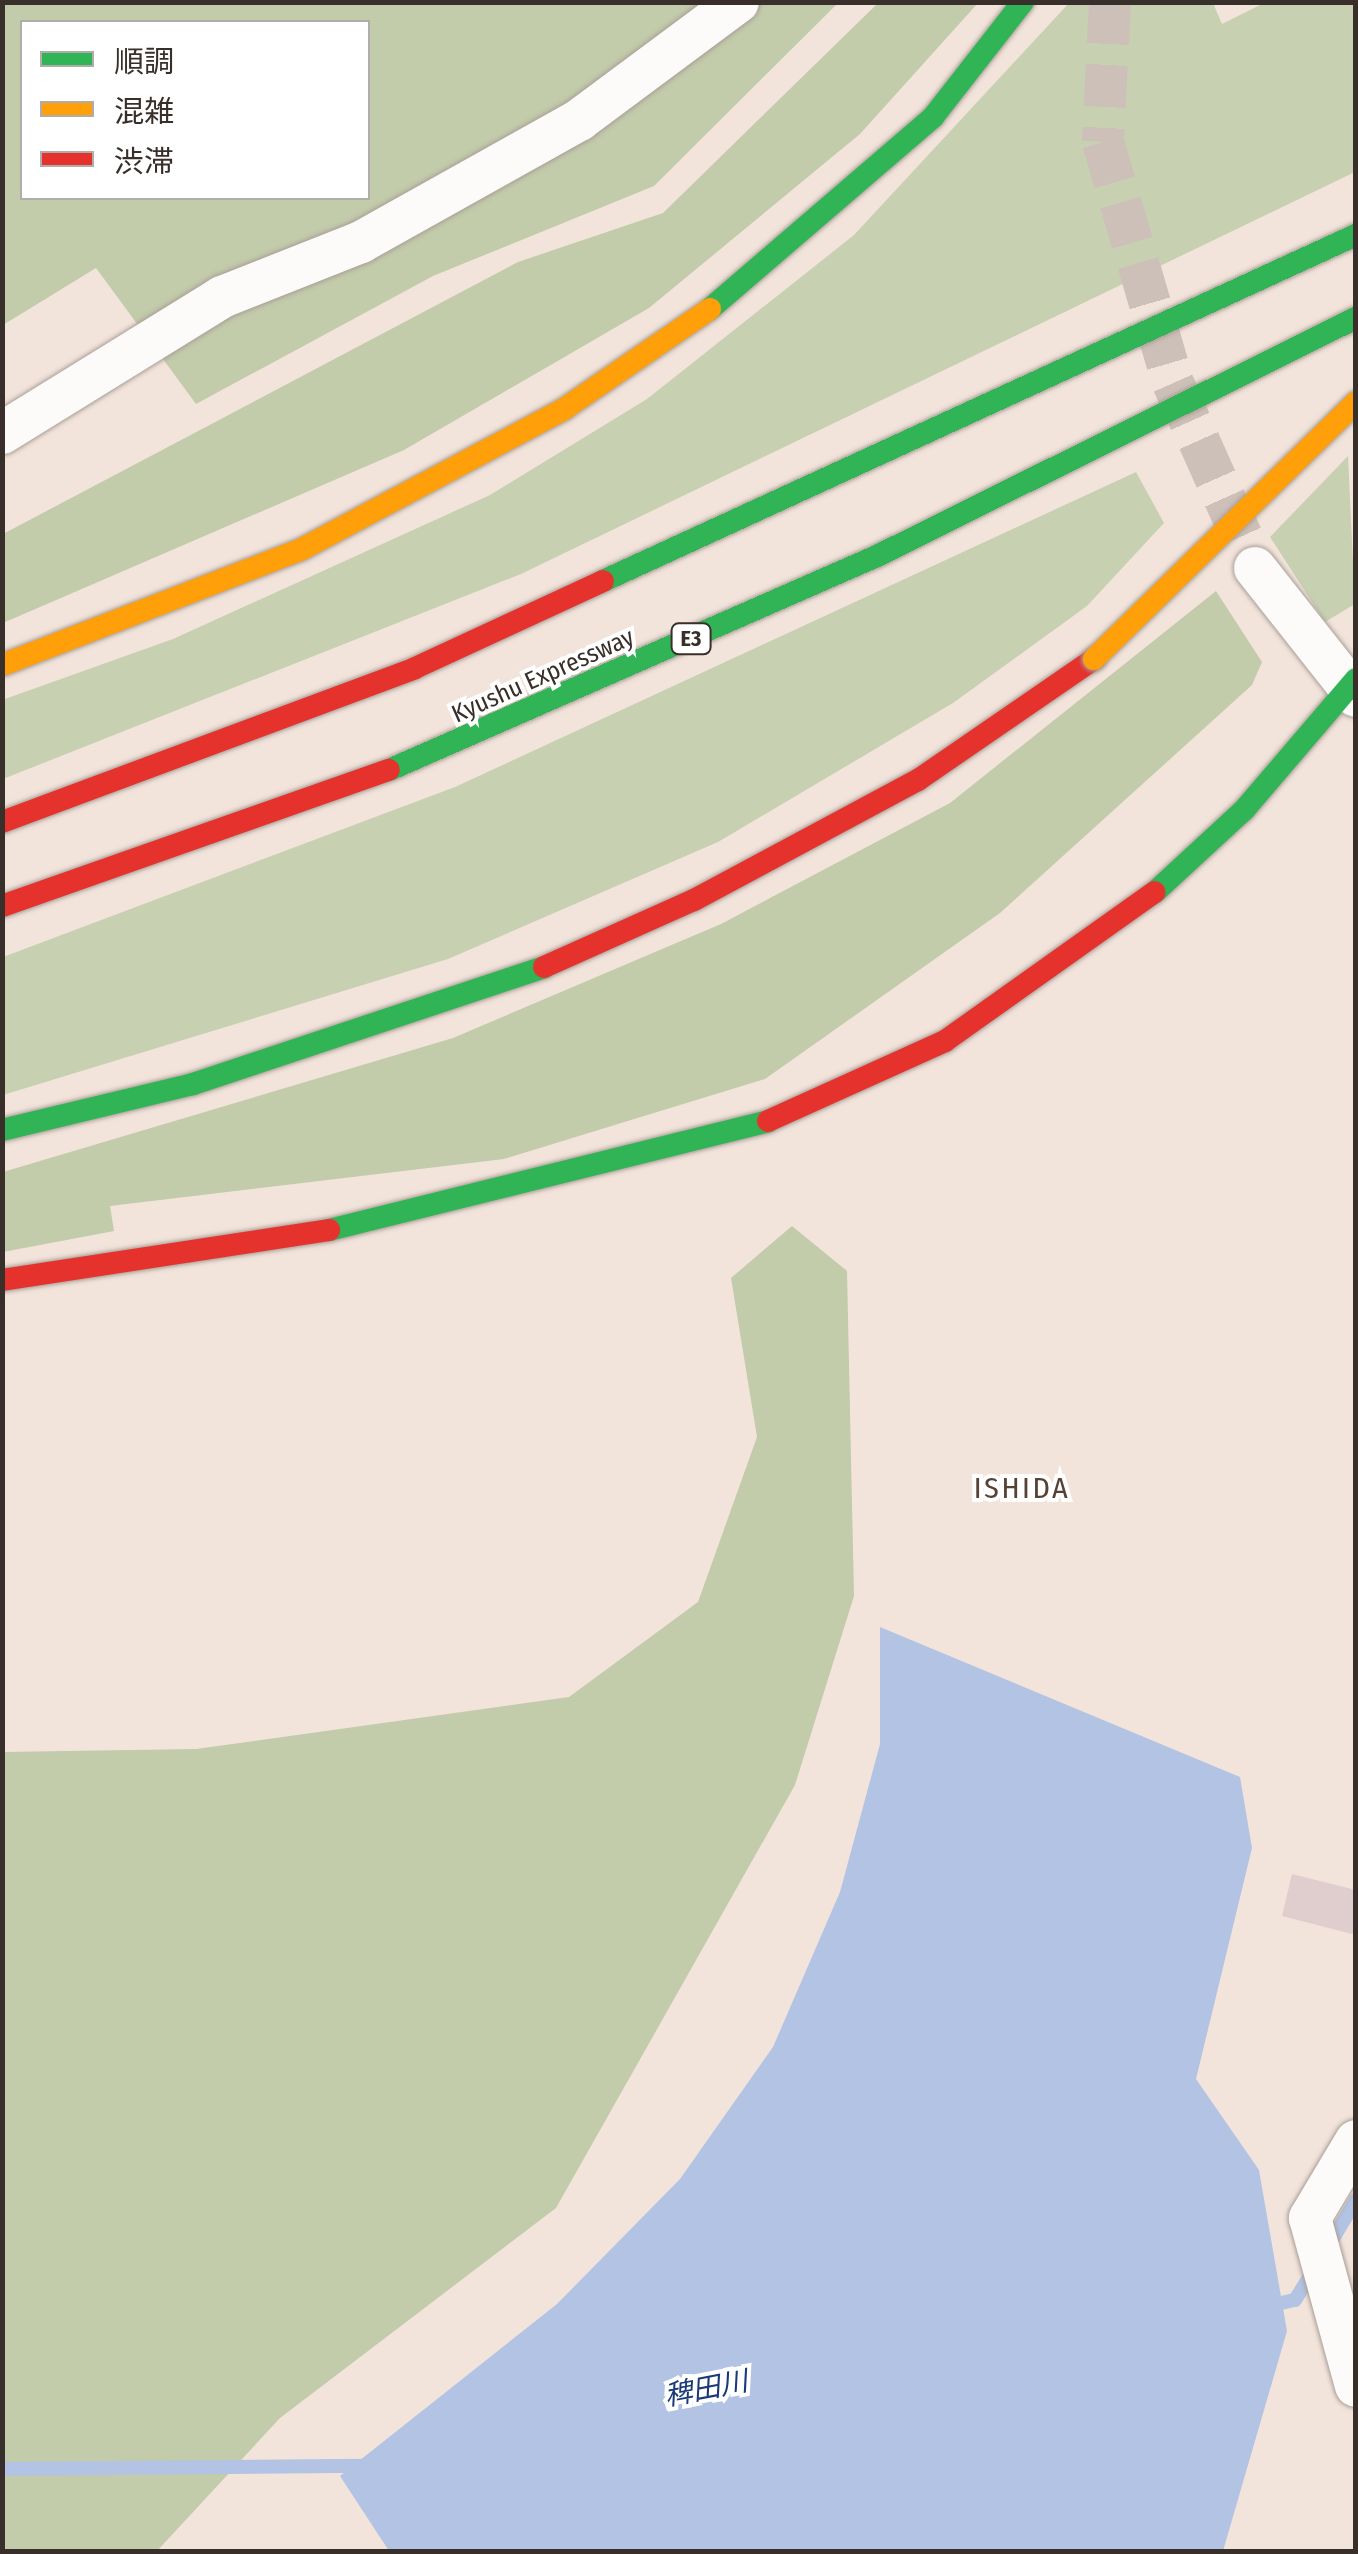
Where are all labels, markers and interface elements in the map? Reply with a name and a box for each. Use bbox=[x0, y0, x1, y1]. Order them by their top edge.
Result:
legend bbox=[20, 20, 370, 200]
text: 順調 bbox=[114, 44, 174, 80]
text: 混雑 bbox=[114, 94, 174, 130]
text: 渋滞 bbox=[114, 144, 174, 180]
street label: Kyushu Expressway bbox=[447, 622, 639, 730]
road number: E3 bbox=[668, 622, 714, 656]
district label: ISHIDA bbox=[974, 1470, 1070, 1506]
water label: 稗田川 bbox=[662, 2364, 750, 2414]

